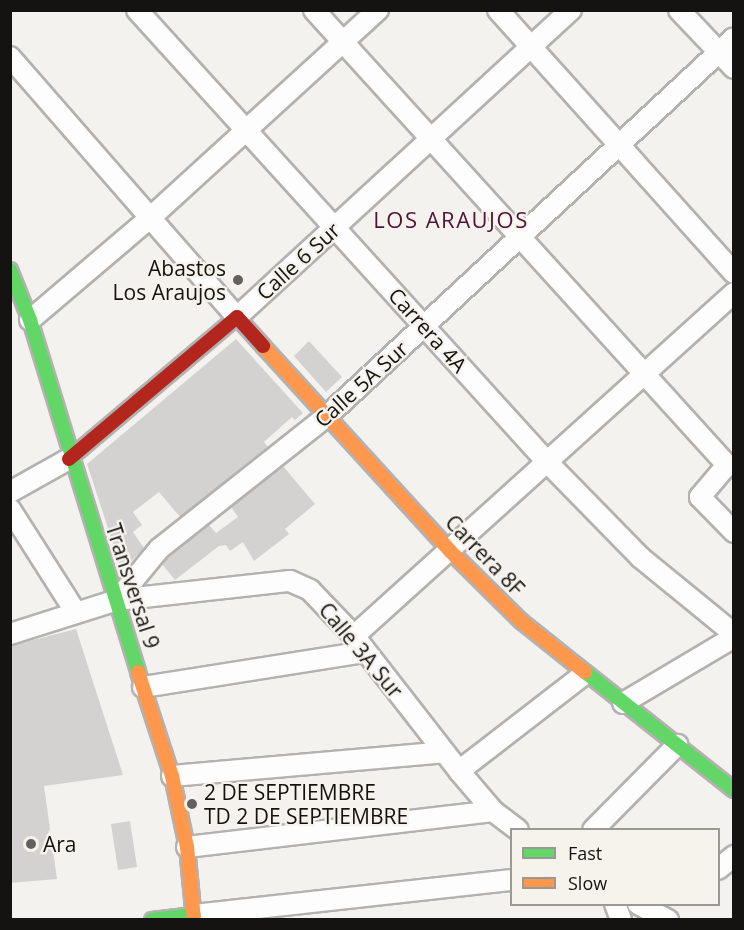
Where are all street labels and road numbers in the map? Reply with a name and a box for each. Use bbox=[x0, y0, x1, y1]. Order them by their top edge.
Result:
street label: Calle 6 Sur bbox=[251, 217, 345, 305]
street label: Carrera 4A bbox=[384, 283, 472, 377]
street label: Calle 5A Sur bbox=[309, 336, 413, 432]
street label: Carrera 8F bbox=[440, 509, 530, 601]
street label: Transversal 9 bbox=[101, 520, 165, 652]
street label: Calle 3A Sur bbox=[314, 597, 408, 703]

